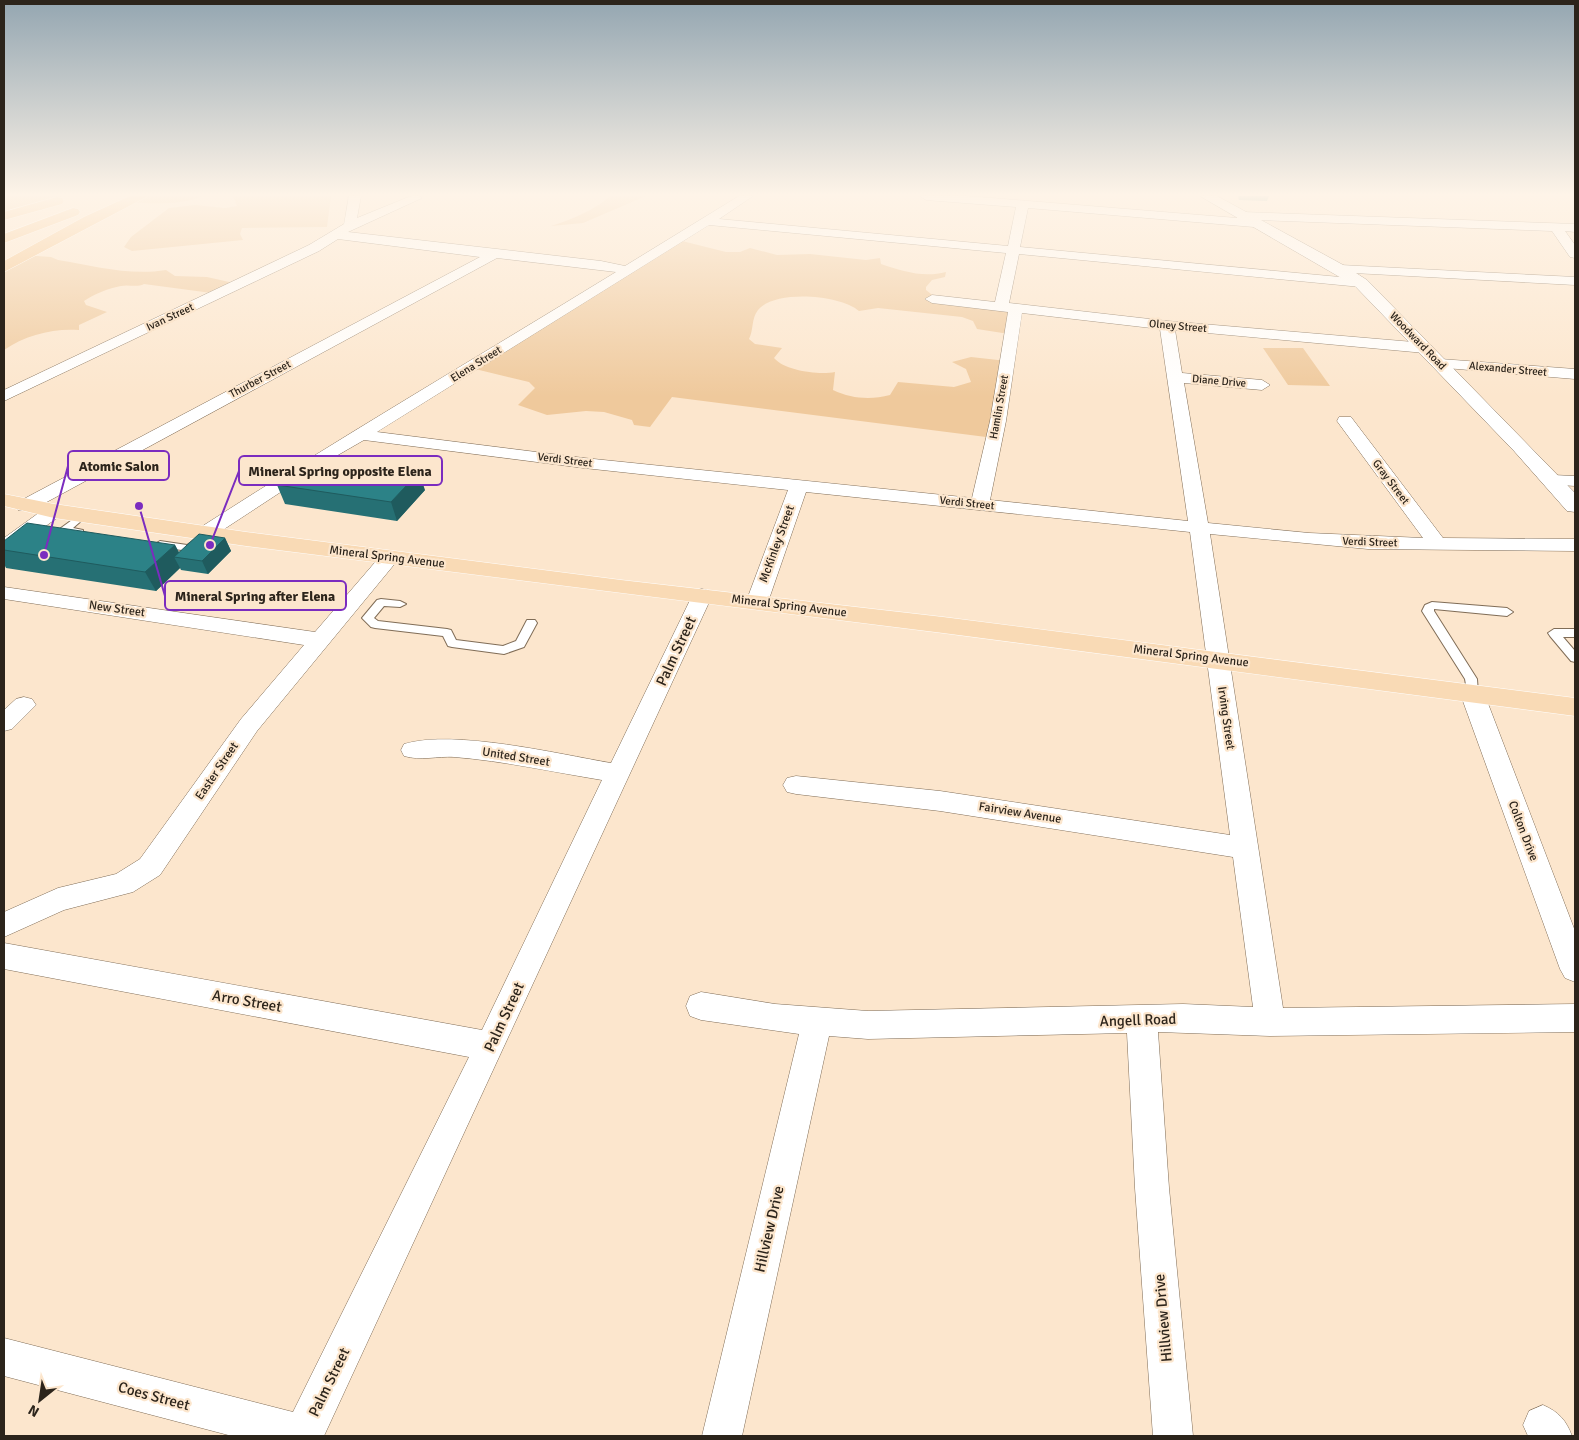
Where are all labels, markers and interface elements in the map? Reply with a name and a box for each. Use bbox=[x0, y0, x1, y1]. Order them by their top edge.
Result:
street label: Ivan Street bbox=[144, 300, 196, 334]
street label: Woodward Road bbox=[1387, 309, 1449, 373]
street label: Olney Street bbox=[1149, 317, 1208, 335]
street label: Elena Street bbox=[448, 343, 504, 385]
street label: Thurber Street bbox=[227, 357, 293, 401]
street label: Alexander Street bbox=[1468, 359, 1548, 379]
street label: Diane Drive bbox=[1191, 372, 1247, 390]
street label: Hamlin Street bbox=[987, 374, 1011, 440]
street label: Verdi Street bbox=[537, 450, 593, 470]
callout: Atomic Salon bbox=[68, 451, 169, 480]
callout: Mineral Spring opposite Elena bbox=[239, 456, 442, 485]
street label: Gray Street bbox=[1370, 457, 1412, 507]
text: Atomic Salon bbox=[79, 458, 160, 475]
text: Mineral Spring opposite Elena bbox=[248, 463, 432, 480]
street label: Verdi Street bbox=[939, 494, 995, 512]
street label: McKinley Street bbox=[756, 503, 798, 585]
street label: Verdi Street bbox=[1342, 535, 1398, 549]
street label: Mineral Spring Avenue bbox=[329, 542, 445, 572]
callout: Mineral Spring after Elena bbox=[165, 581, 346, 610]
text: Mineral Spring after Elena bbox=[175, 588, 335, 605]
street label: Mineral Spring Avenue bbox=[731, 591, 847, 621]
street label: New Street bbox=[88, 598, 146, 620]
street label: Palm Street bbox=[652, 613, 700, 689]
street label: Mineral Spring Avenue bbox=[1133, 641, 1249, 671]
street label: Irving Street bbox=[1214, 685, 1238, 751]
street label: Easter Street bbox=[192, 739, 242, 803]
street label: United Street bbox=[481, 744, 551, 770]
street label: Fairview Avenue bbox=[978, 799, 1062, 827]
street label: Colton Drive bbox=[1505, 799, 1541, 863]
street label: Palm Street bbox=[480, 979, 528, 1055]
street label: Arro Street bbox=[211, 986, 283, 1016]
street label: Angell Road bbox=[1099, 1010, 1177, 1030]
street label: Hillview Drive bbox=[750, 1184, 788, 1274]
street label: Hillview Drive bbox=[1150, 1273, 1176, 1363]
street label: Palm Street bbox=[305, 1345, 353, 1419]
north arrow bbox=[15, 1375, 65, 1425]
street label: Coes Street bbox=[116, 1378, 192, 1414]
text: N bbox=[25, 1401, 42, 1421]

